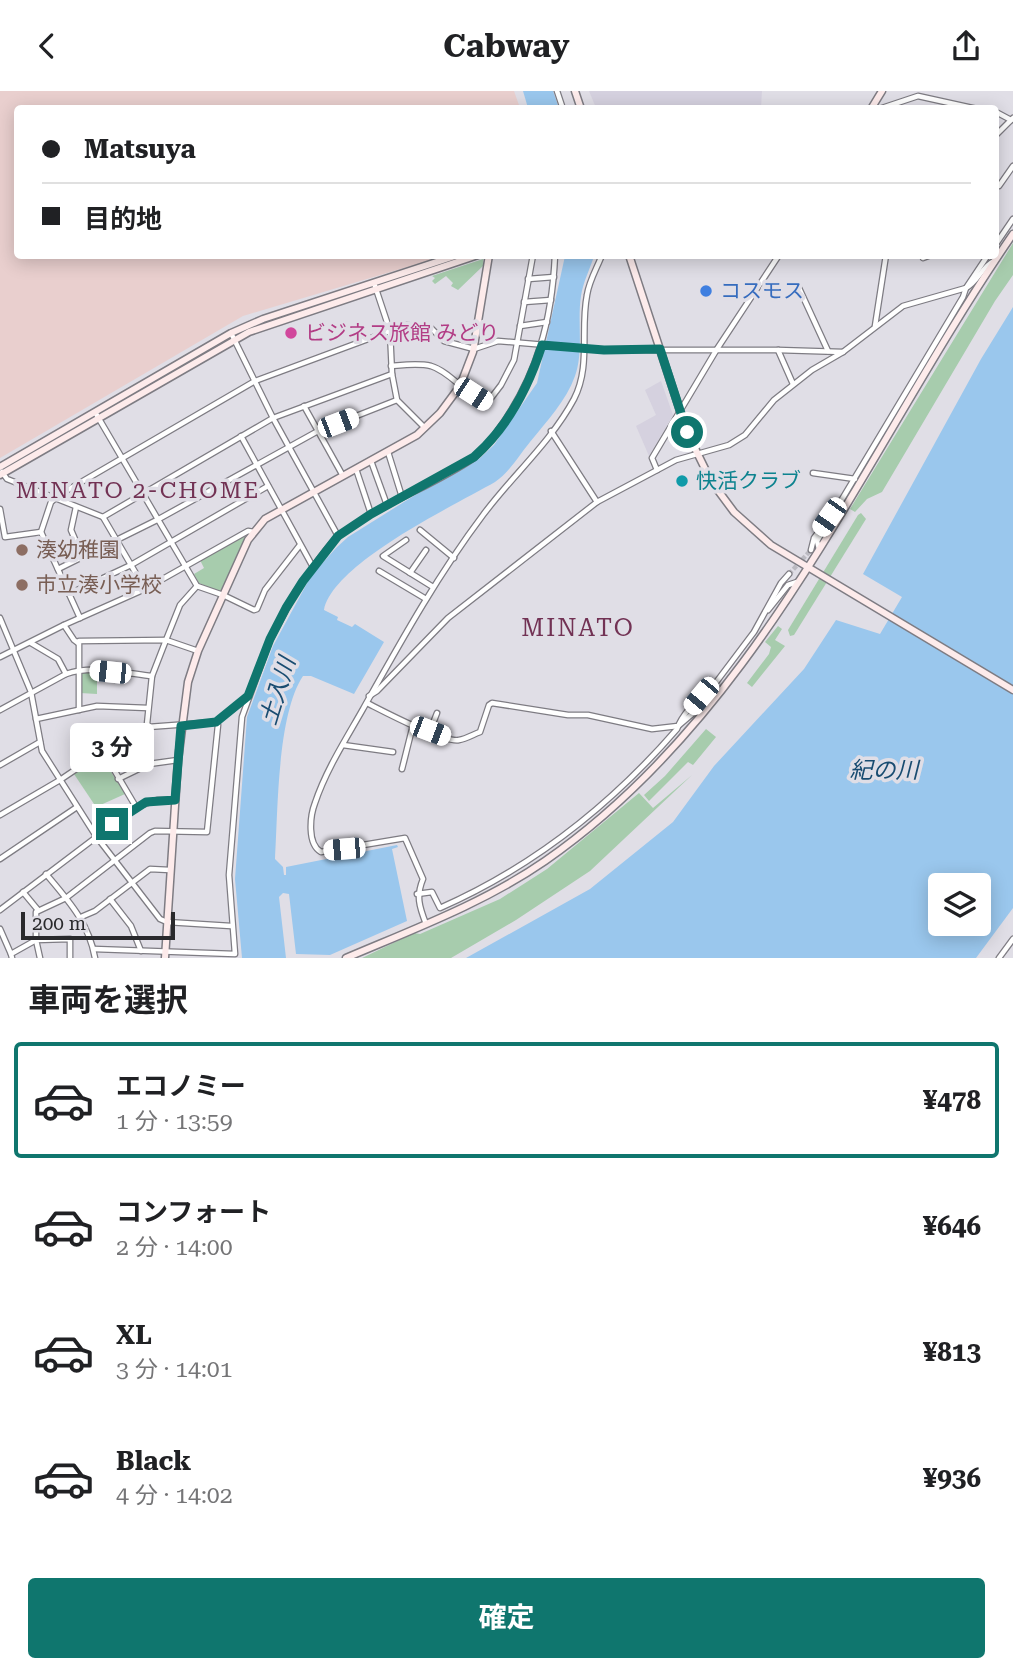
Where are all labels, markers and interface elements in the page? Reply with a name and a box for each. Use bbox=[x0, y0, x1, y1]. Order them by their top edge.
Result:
icon: back bbox=[28, 27, 66, 65]
text: Cabway bbox=[443, 27, 570, 65]
icon: share bbox=[947, 27, 985, 65]
text: Matsuya bbox=[84, 134, 196, 164]
text: 目的地 bbox=[84, 204, 162, 234]
place label: コスモス bbox=[720, 279, 804, 303]
marker: コスモス bbox=[698, 283, 714, 299]
place label: ビジネス旅館 みどり bbox=[305, 321, 499, 345]
marker: ビジネス旅館 みどり bbox=[283, 325, 299, 341]
car bbox=[450, 374, 497, 414]
car bbox=[315, 406, 362, 440]
route start bbox=[671, 416, 703, 448]
place label: 快活クラブ bbox=[696, 469, 801, 493]
marker: 快活クラブ bbox=[674, 473, 690, 489]
district label: MINATO 2-CHOME bbox=[16, 477, 260, 504]
car bbox=[809, 494, 850, 540]
place label: 湊幼稚園 bbox=[36, 538, 120, 562]
marker: 湊幼稚園 bbox=[14, 542, 30, 558]
place label: 市立湊小学校 bbox=[36, 573, 162, 597]
marker: 市立湊小学校 bbox=[14, 577, 30, 593]
district label: MINATO bbox=[521, 614, 635, 642]
water label: 土入川 bbox=[255, 651, 302, 728]
car bbox=[89, 659, 132, 685]
car bbox=[680, 673, 723, 719]
car bbox=[407, 714, 454, 748]
callout: 3 分 bbox=[70, 723, 154, 771]
text: 3 分 bbox=[91, 734, 133, 761]
water label: 紀の川 bbox=[850, 757, 922, 784]
route end bbox=[96, 808, 128, 840]
car bbox=[323, 837, 366, 861]
map controls bbox=[928, 873, 991, 936]
button: layers bbox=[928, 873, 991, 936]
scale bar bbox=[21, 909, 175, 941]
text: 200 m bbox=[32, 912, 86, 935]
text: 車両を選択 bbox=[28, 981, 188, 1019]
icon: car bbox=[32, 1069, 95, 1132]
text: エコノミー bbox=[116, 1071, 246, 1101]
text: ¥478 bbox=[923, 1085, 981, 1115]
text: 1 分 · 13:59 bbox=[116, 1108, 233, 1135]
icon: car bbox=[32, 1195, 95, 1258]
text: コンフォート bbox=[116, 1197, 271, 1227]
text: ¥646 bbox=[923, 1211, 981, 1241]
text: 2 分 · 14:00 bbox=[116, 1234, 233, 1261]
text: XL bbox=[116, 1320, 152, 1350]
icon: car bbox=[32, 1321, 95, 1384]
text: ¥813 bbox=[923, 1337, 981, 1367]
text: 3 分 · 14:01 bbox=[116, 1356, 233, 1383]
text: Black bbox=[116, 1446, 191, 1476]
icon: car bbox=[32, 1447, 95, 1510]
text: ¥936 bbox=[923, 1463, 981, 1493]
text: 4 分 · 14:02 bbox=[116, 1482, 233, 1509]
button: 確定 bbox=[28, 1578, 985, 1658]

